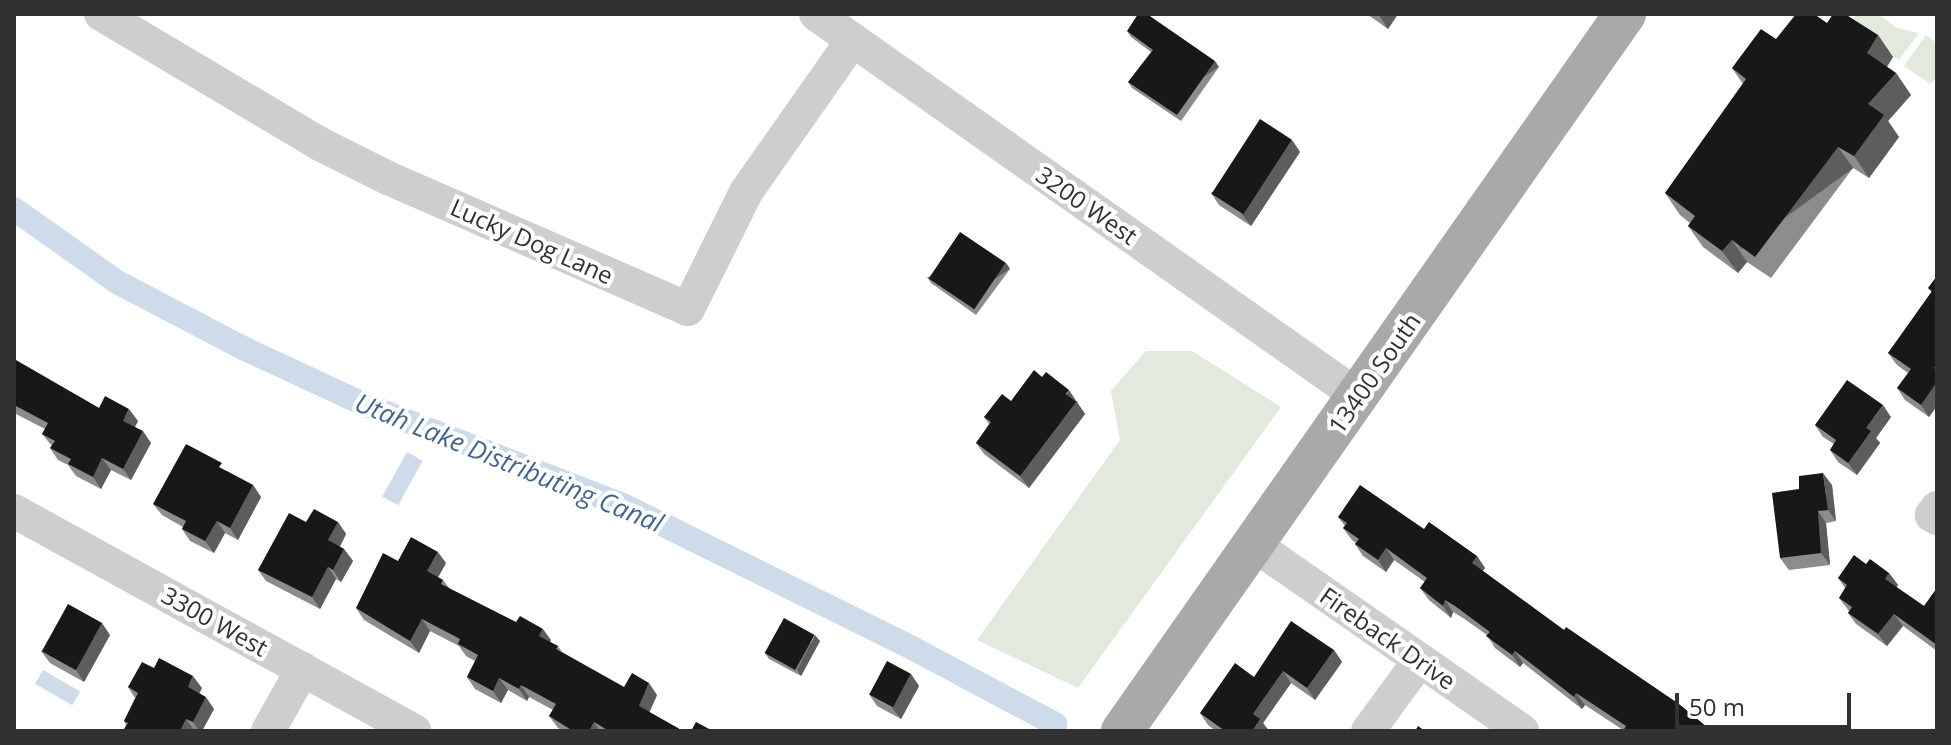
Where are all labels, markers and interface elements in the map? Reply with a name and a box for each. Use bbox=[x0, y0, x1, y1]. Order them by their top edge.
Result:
street label: 3200 West bbox=[1031, 160, 1143, 250]
street label: Lucky Dog Lane bbox=[446, 192, 618, 290]
street label: 13400 South bbox=[1322, 307, 1426, 439]
water label: Utah Lake Distributing Canal bbox=[350, 387, 668, 539]
street label: 3300 West bbox=[157, 580, 273, 662]
street label: Fireback Drive bbox=[1315, 581, 1461, 695]
scale bar bbox=[1679, 677, 1855, 727]
text: 50 m bbox=[1689, 690, 1745, 723]

